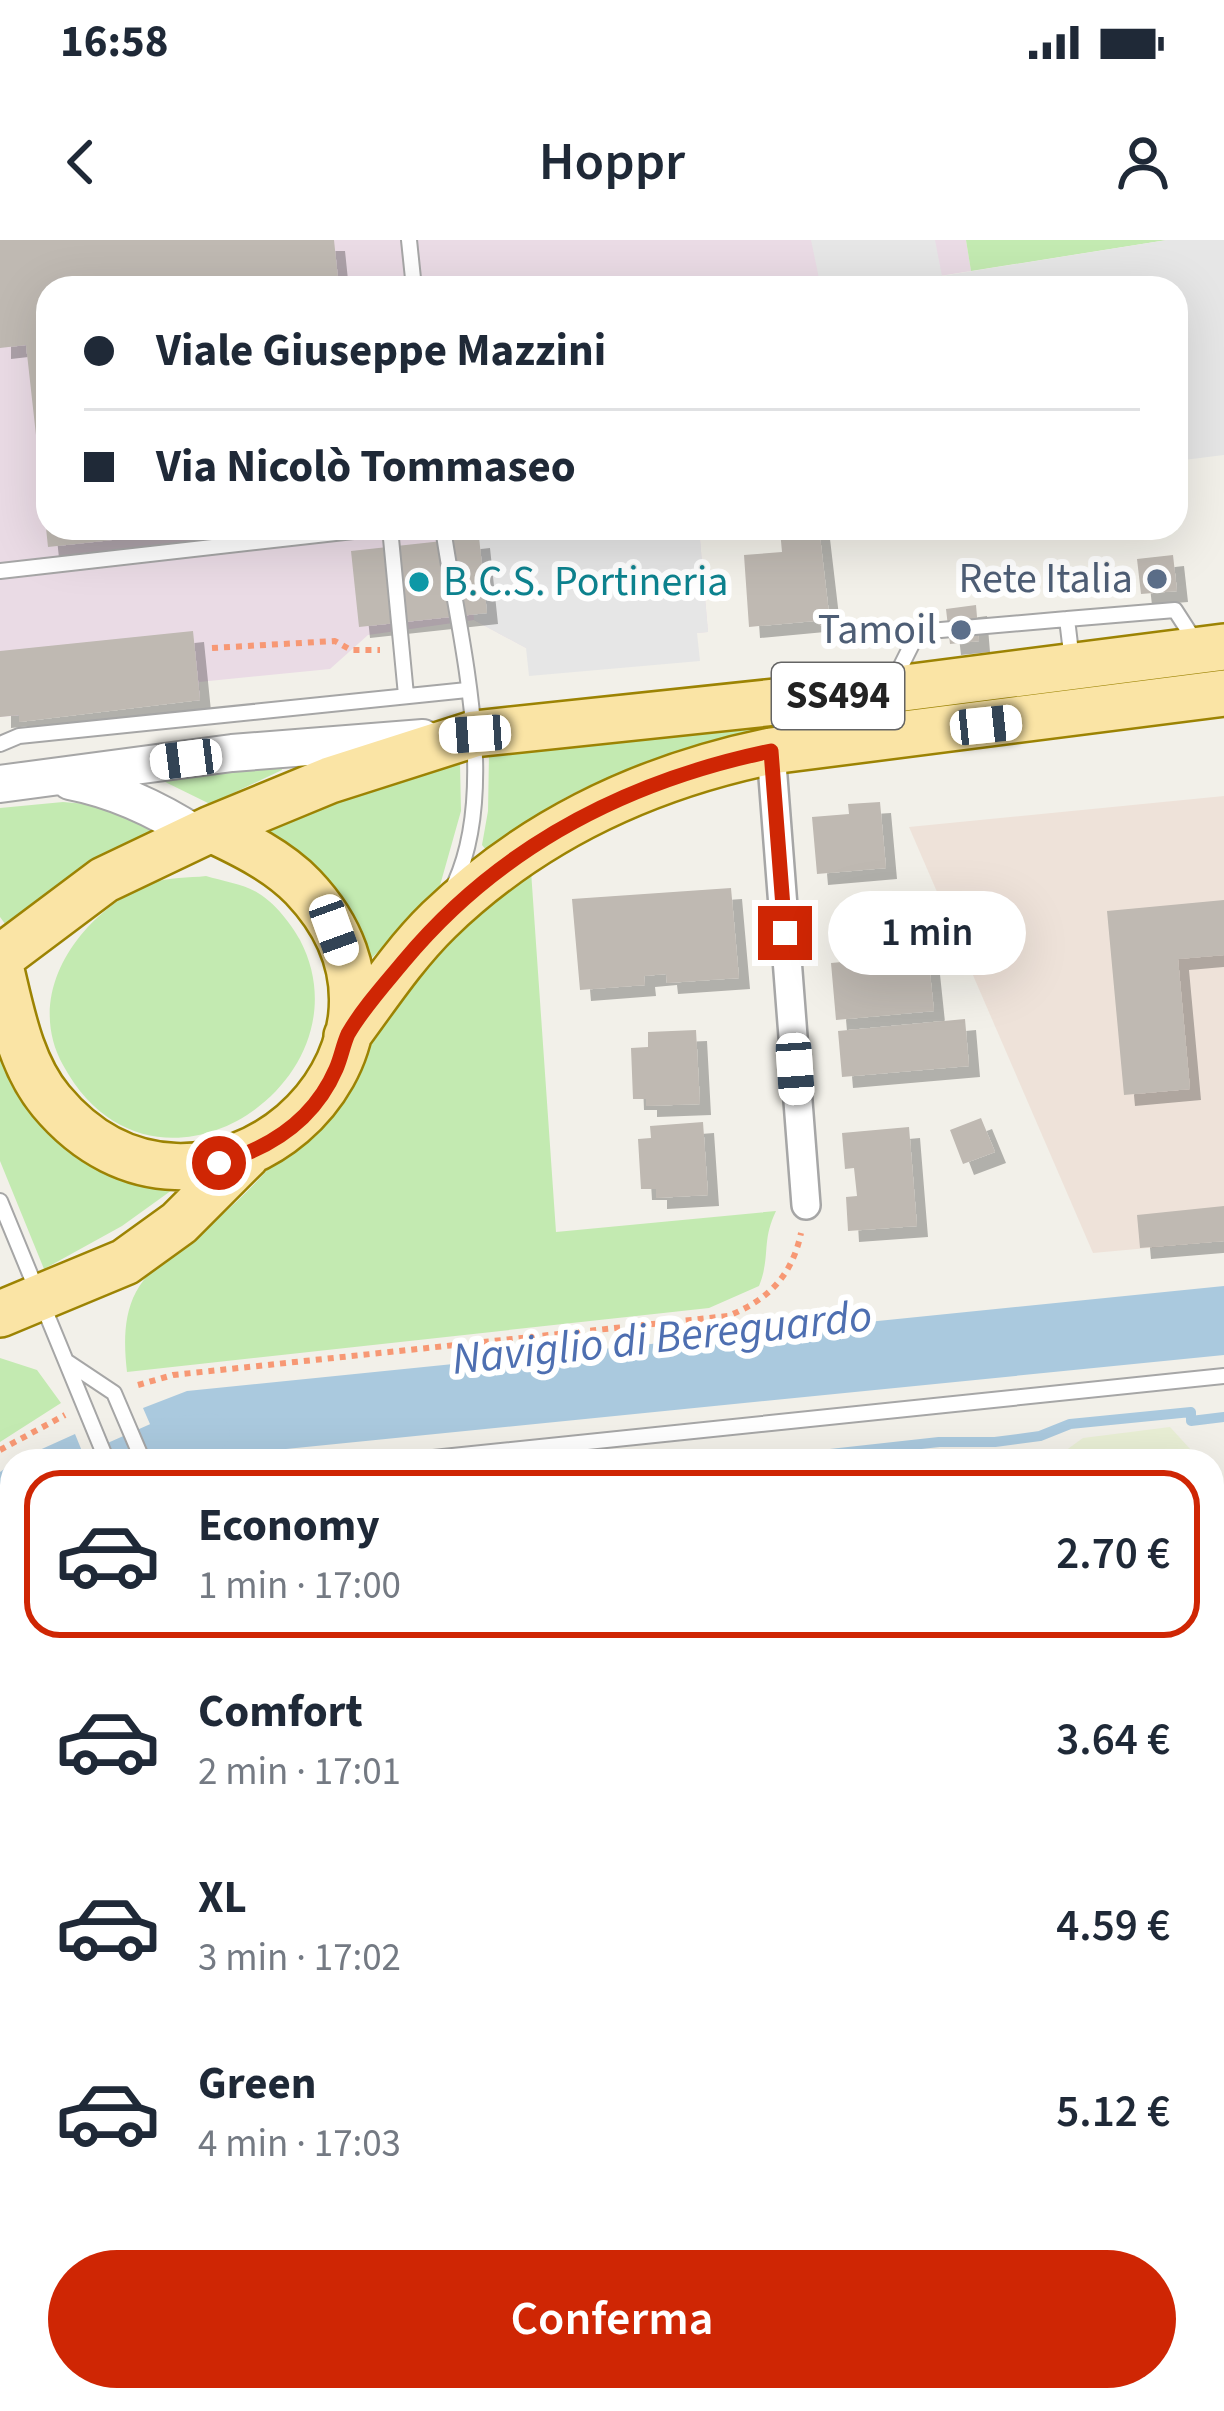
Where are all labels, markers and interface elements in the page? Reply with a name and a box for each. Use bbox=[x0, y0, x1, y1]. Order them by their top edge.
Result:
text: 16:58 bbox=[60, 10, 169, 74]
text: Hoppr bbox=[539, 124, 685, 201]
icon: back bbox=[48, 129, 114, 195]
icon: person bbox=[1110, 129, 1176, 195]
text: Viale Giuseppe Mazzini bbox=[156, 319, 606, 383]
text: Via Nicolò Tommaseo bbox=[156, 435, 576, 499]
place label: Rete Italia bbox=[959, 549, 1133, 609]
place label: B.C.S. Portineria bbox=[443, 552, 728, 612]
marker: Rete Italia bbox=[1144, 566, 1170, 592]
marker: B.C.S. Portineria bbox=[406, 569, 432, 595]
place label: Tamoil bbox=[818, 600, 937, 660]
marker: Tamoil bbox=[948, 617, 974, 643]
road number: SS494 bbox=[772, 663, 904, 729]
car bbox=[948, 703, 1024, 747]
car bbox=[438, 714, 512, 754]
car bbox=[148, 737, 224, 781]
car bbox=[305, 890, 363, 970]
callout: 1 min bbox=[827, 891, 1025, 975]
text: 1 min bbox=[881, 905, 973, 961]
route end bbox=[758, 906, 812, 960]
car bbox=[775, 1032, 815, 1106]
route start bbox=[192, 1136, 246, 1190]
water label: Naviglio di Bereguardo bbox=[449, 1284, 875, 1392]
text: Economy bbox=[198, 1494, 380, 1558]
icon: car bbox=[54, 1500, 162, 1608]
text: 2.70 € bbox=[1056, 1522, 1170, 1586]
text: 1 min · 17:00 bbox=[198, 1558, 401, 1614]
text: Comfort bbox=[198, 1680, 363, 1744]
icon: car bbox=[54, 1686, 162, 1794]
text: 3.64 € bbox=[1056, 1708, 1170, 1772]
text: 2 min · 17:01 bbox=[198, 1744, 401, 1800]
text: XL bbox=[198, 1866, 247, 1930]
icon: car bbox=[54, 1872, 162, 1980]
text: 4.59 € bbox=[1056, 1894, 1170, 1958]
text: 3 min · 17:02 bbox=[198, 1930, 401, 1986]
text: Green bbox=[198, 2052, 317, 2116]
icon: car bbox=[54, 2058, 162, 2166]
text: 5.12 € bbox=[1056, 2080, 1170, 2144]
text: 4 min · 17:03 bbox=[198, 2116, 401, 2172]
button: Conferma bbox=[48, 2250, 1176, 2388]

